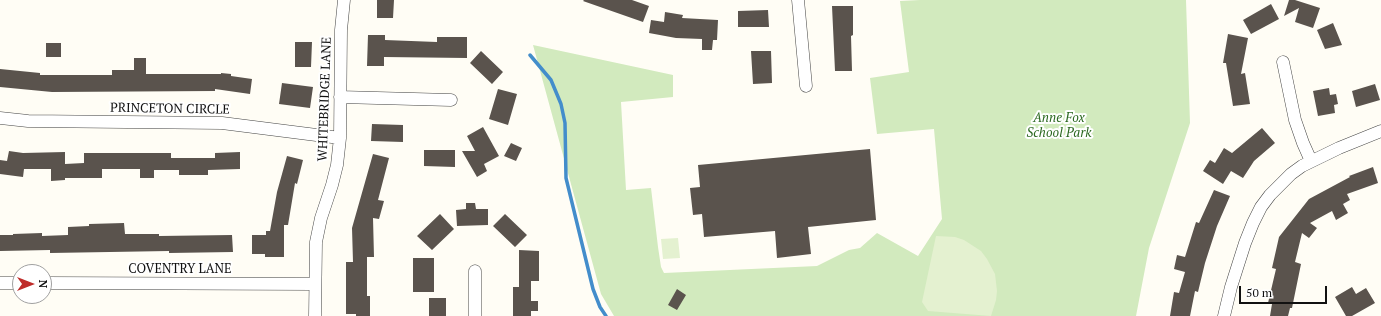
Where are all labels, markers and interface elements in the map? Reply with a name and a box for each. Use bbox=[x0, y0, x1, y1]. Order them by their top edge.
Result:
street label: WHITEBRIDGE LANE bbox=[315, 36, 335, 162]
street label: PRINCETON CIRCLE bbox=[110, 100, 230, 118]
park label: Anne Fox School Park bbox=[1026, 110, 1092, 141]
street label: COVENTRY LANE bbox=[128, 261, 232, 277]
north arrow bbox=[12, 264, 52, 304]
scale bar bbox=[1241, 278, 1329, 304]
text: N bbox=[36, 280, 50, 288]
text: 50 m bbox=[1246, 285, 1272, 300]

